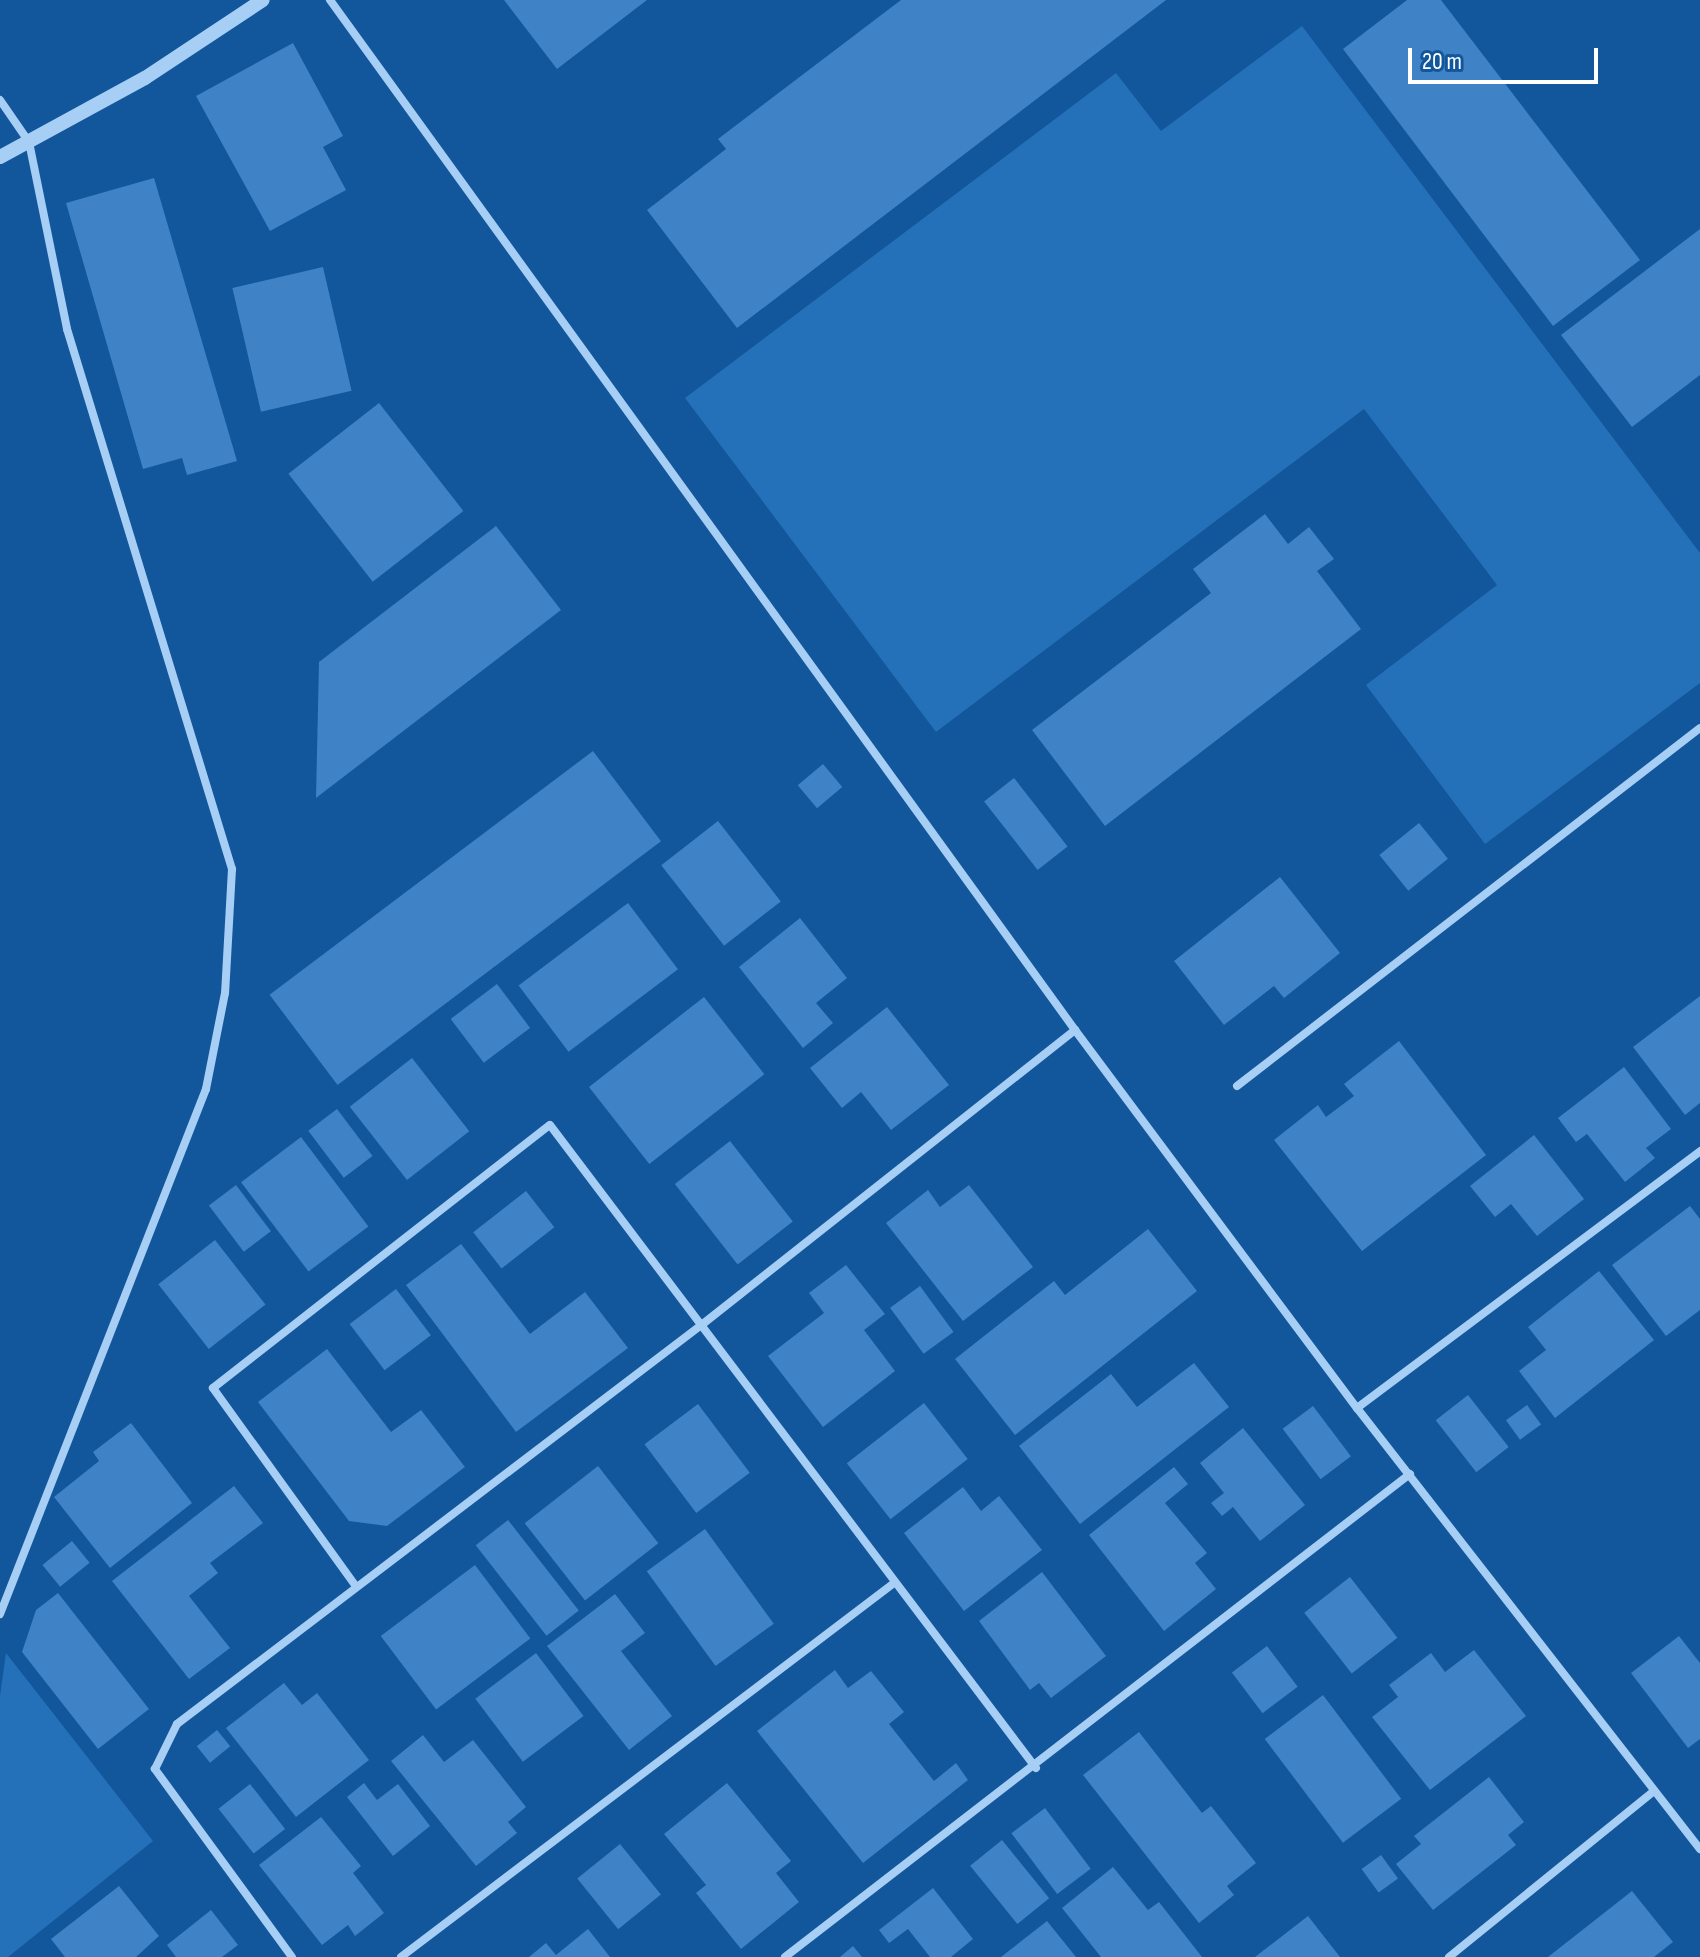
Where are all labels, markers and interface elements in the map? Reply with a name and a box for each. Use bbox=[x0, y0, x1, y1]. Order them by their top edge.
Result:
scale bar bbox=[1412, 32, 1602, 82]
text: 20 m bbox=[1422, 47, 1462, 76]

